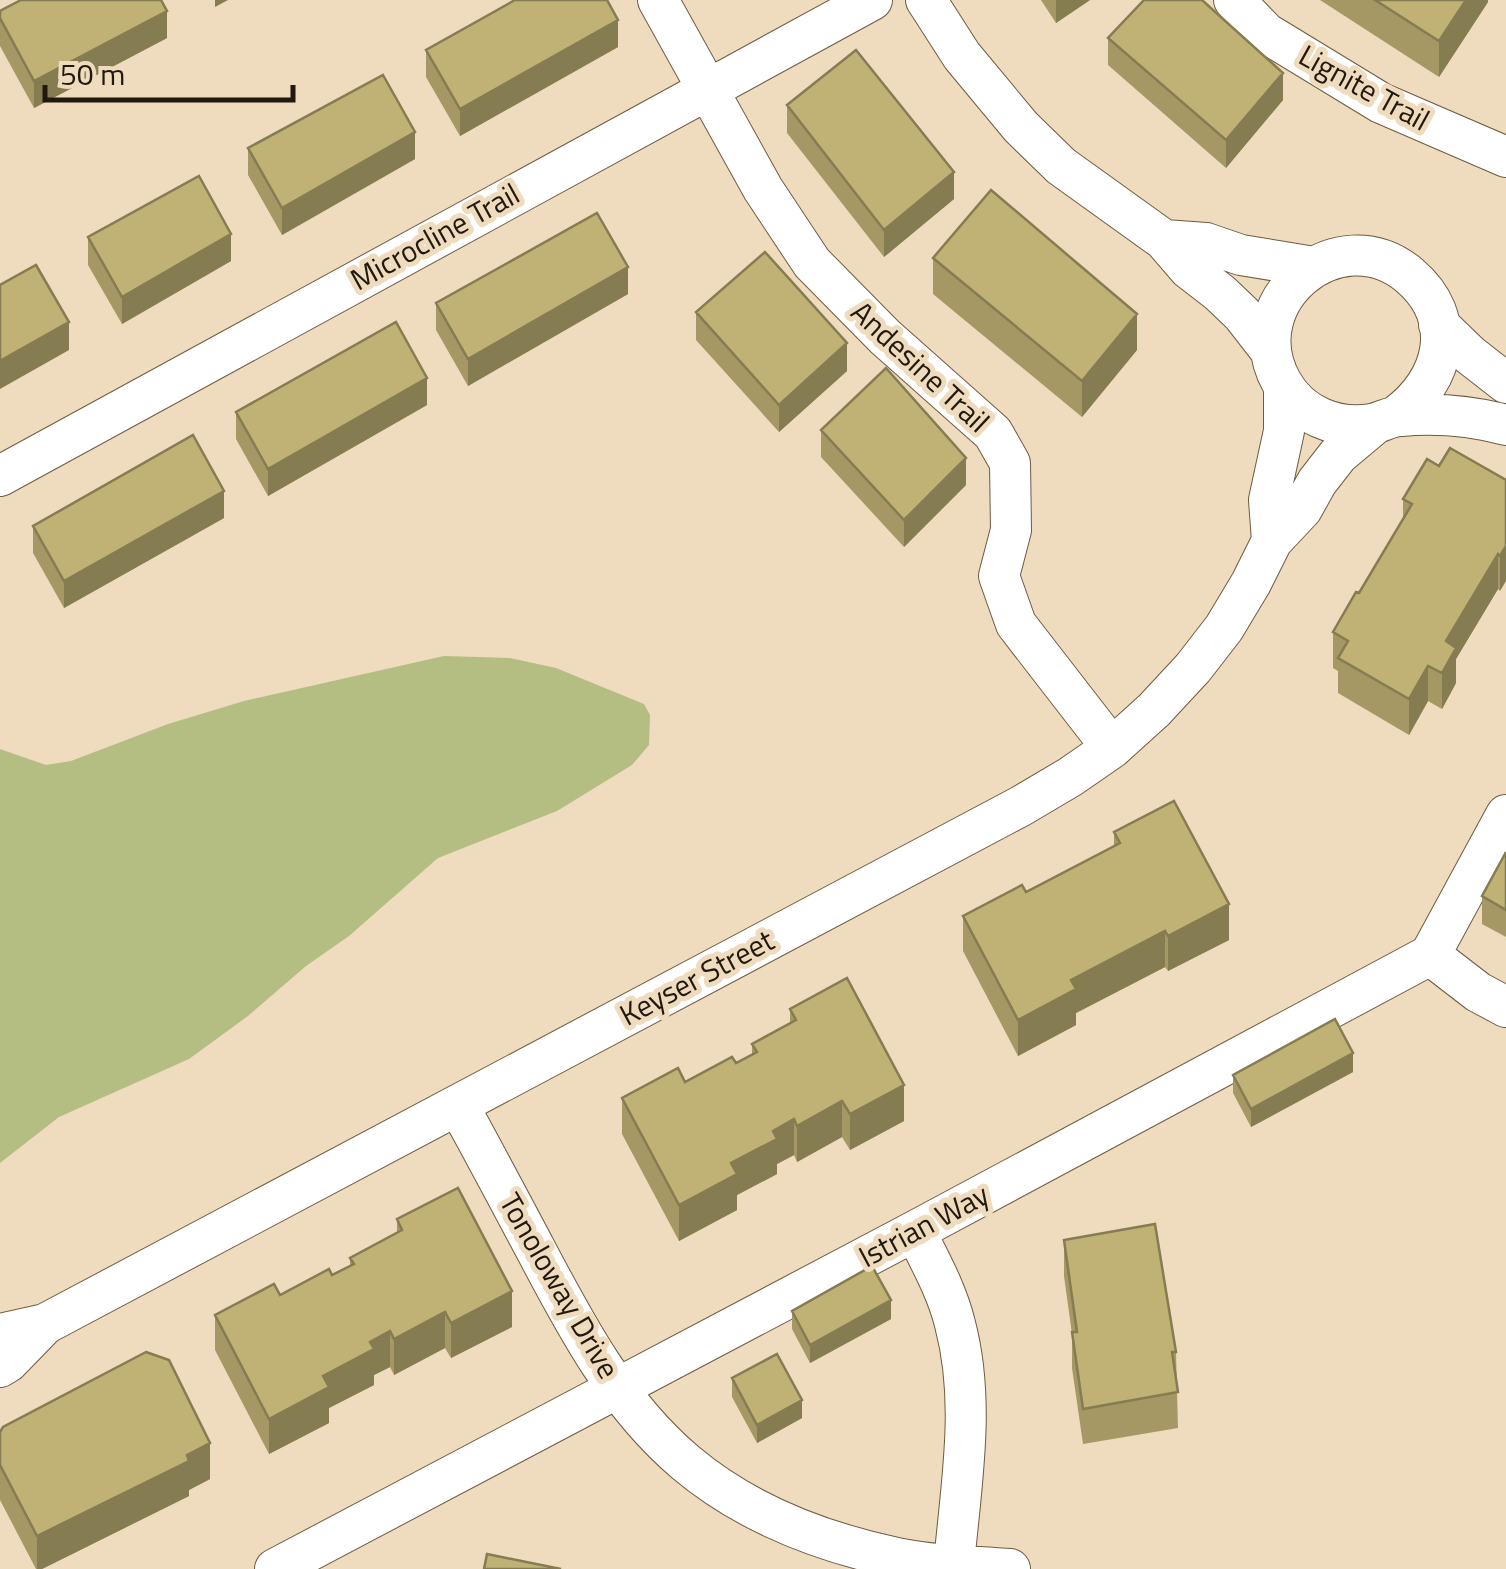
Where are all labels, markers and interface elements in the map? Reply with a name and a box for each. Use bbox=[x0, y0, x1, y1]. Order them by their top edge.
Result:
street label: Lignite Trail bbox=[1291, 32, 1438, 142]
scale bar bbox=[45, 40, 292, 102]
text: 50 m bbox=[60, 51, 125, 97]
street label: Microcline Trail bbox=[341, 171, 528, 302]
street label: Andesine Trail bbox=[841, 290, 1001, 443]
street label: Keyser Street bbox=[611, 917, 782, 1037]
street label: Istrian Way bbox=[850, 1171, 997, 1279]
street label: Tonoloway Drive bbox=[488, 1184, 632, 1387]

